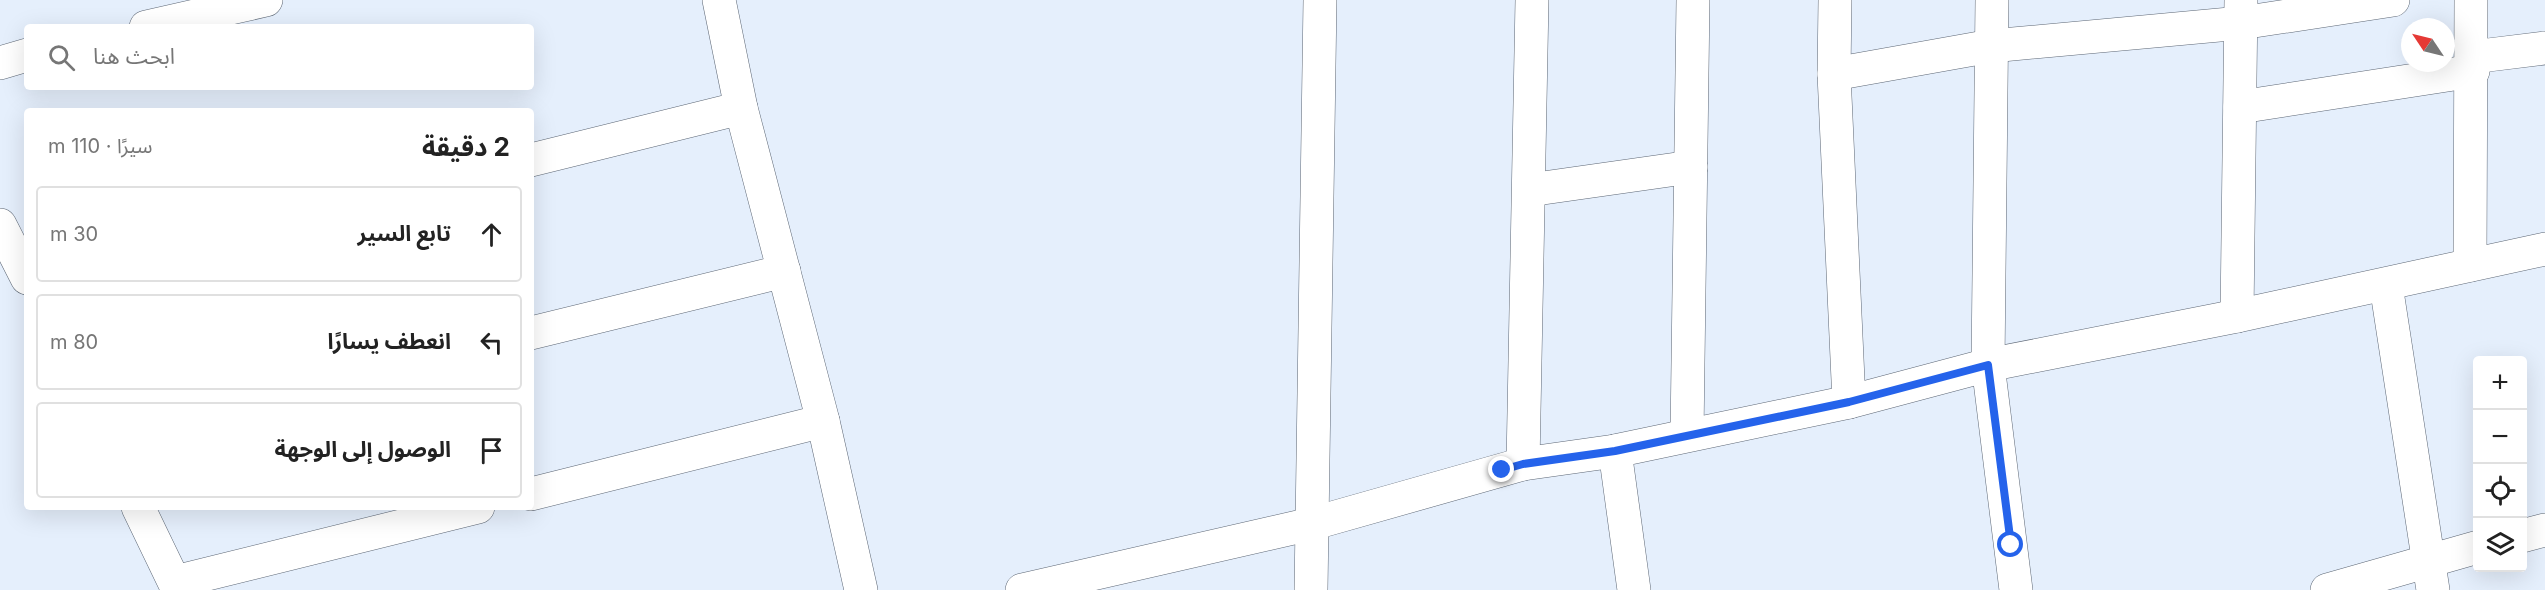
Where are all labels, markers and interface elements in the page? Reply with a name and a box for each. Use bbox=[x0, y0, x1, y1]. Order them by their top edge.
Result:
north arrow bbox=[2401, 18, 2455, 72]
search box bbox=[24, 24, 534, 90]
icon: search bbox=[45, 41, 78, 74]
text: ابحث هنا bbox=[93, 43, 175, 69]
text: 2 دقيقة bbox=[422, 131, 510, 162]
text: سيرًا · 110 m bbox=[48, 134, 152, 158]
icon: ahead bbox=[475, 218, 508, 251]
text: تابع السير bbox=[358, 220, 451, 246]
text: 30 m bbox=[50, 222, 98, 246]
icon: left bbox=[475, 326, 508, 359]
text: انعطف يسارًا bbox=[328, 328, 451, 354]
text: 80 m bbox=[50, 330, 98, 354]
map controls bbox=[2473, 356, 2527, 572]
button: + bbox=[2473, 356, 2527, 410]
button: − bbox=[2473, 410, 2527, 464]
icon: arrive bbox=[475, 434, 508, 467]
text: الوصول إلى الوجهة bbox=[274, 436, 451, 462]
route end bbox=[1488, 456, 1514, 482]
button: locate bbox=[2473, 464, 2527, 518]
button: layers bbox=[2473, 518, 2527, 572]
route start bbox=[1997, 531, 2023, 557]

